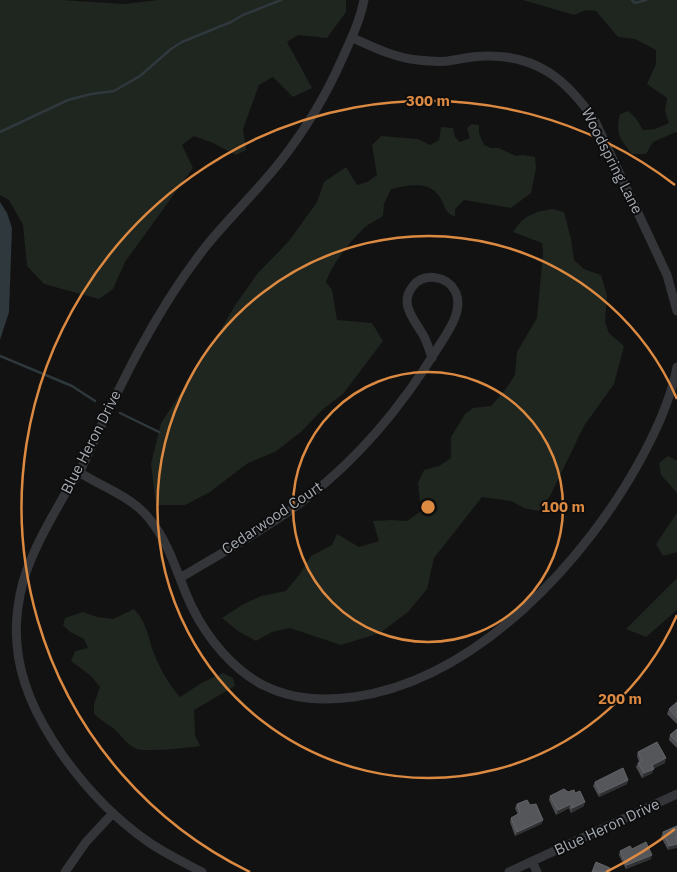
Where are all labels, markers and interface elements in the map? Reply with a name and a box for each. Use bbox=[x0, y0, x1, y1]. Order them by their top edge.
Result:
text: 300 m bbox=[406, 91, 450, 110]
street label: Woodspring Lane bbox=[578, 105, 647, 217]
street label: Blue Heron Drive bbox=[56, 387, 125, 497]
street label: Cedarwood Court bbox=[218, 477, 326, 558]
text: 100 m bbox=[541, 497, 585, 516]
centre of rings bbox=[419, 498, 437, 516]
text: 200 m bbox=[598, 689, 642, 708]
street label: Blue Heron Drive bbox=[551, 794, 662, 859]

